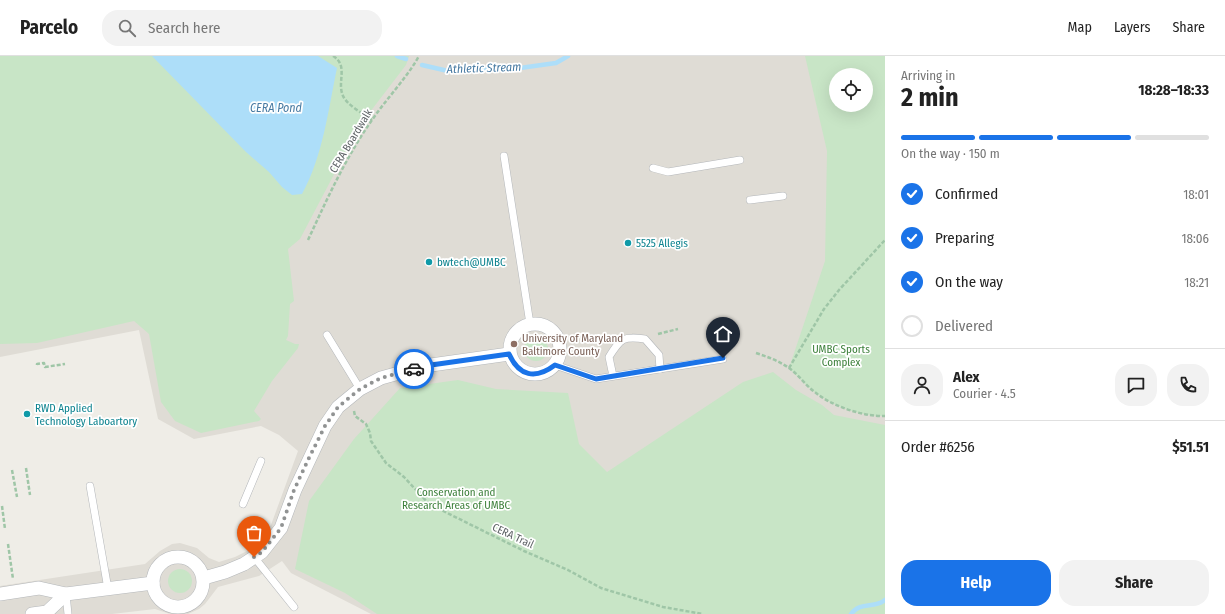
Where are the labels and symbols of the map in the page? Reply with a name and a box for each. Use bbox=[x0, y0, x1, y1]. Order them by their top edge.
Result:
water label: Athletic Stream bbox=[445, 60, 522, 76]
water label: CERA Pond bbox=[250, 101, 303, 115]
street label: CERA Boardwalk bbox=[327, 106, 376, 175]
place label: 5525 Allegis bbox=[636, 237, 688, 250]
marker: 5525 Allegis bbox=[623, 238, 633, 248]
place label: bwtech@UMBC bbox=[437, 256, 506, 269]
marker: bwtech@UMBC bbox=[424, 257, 434, 267]
pin bbox=[706, 317, 740, 358]
place label: University of Maryland Baltimore County bbox=[522, 332, 623, 358]
marker: University of Maryland Baltimore County bbox=[509, 339, 519, 349]
park label: UMBC Sports Complex bbox=[812, 343, 870, 369]
courier bbox=[394, 349, 434, 389]
place label: RWD Applied Technology Laboartory bbox=[35, 402, 137, 428]
marker: RWD Applied Technology Laboartory bbox=[22, 409, 32, 419]
park label: Conservation and Research Areas of UMBC bbox=[402, 486, 511, 512]
pin bbox=[237, 516, 271, 557]
street label: CERA Trail bbox=[490, 521, 536, 551]

